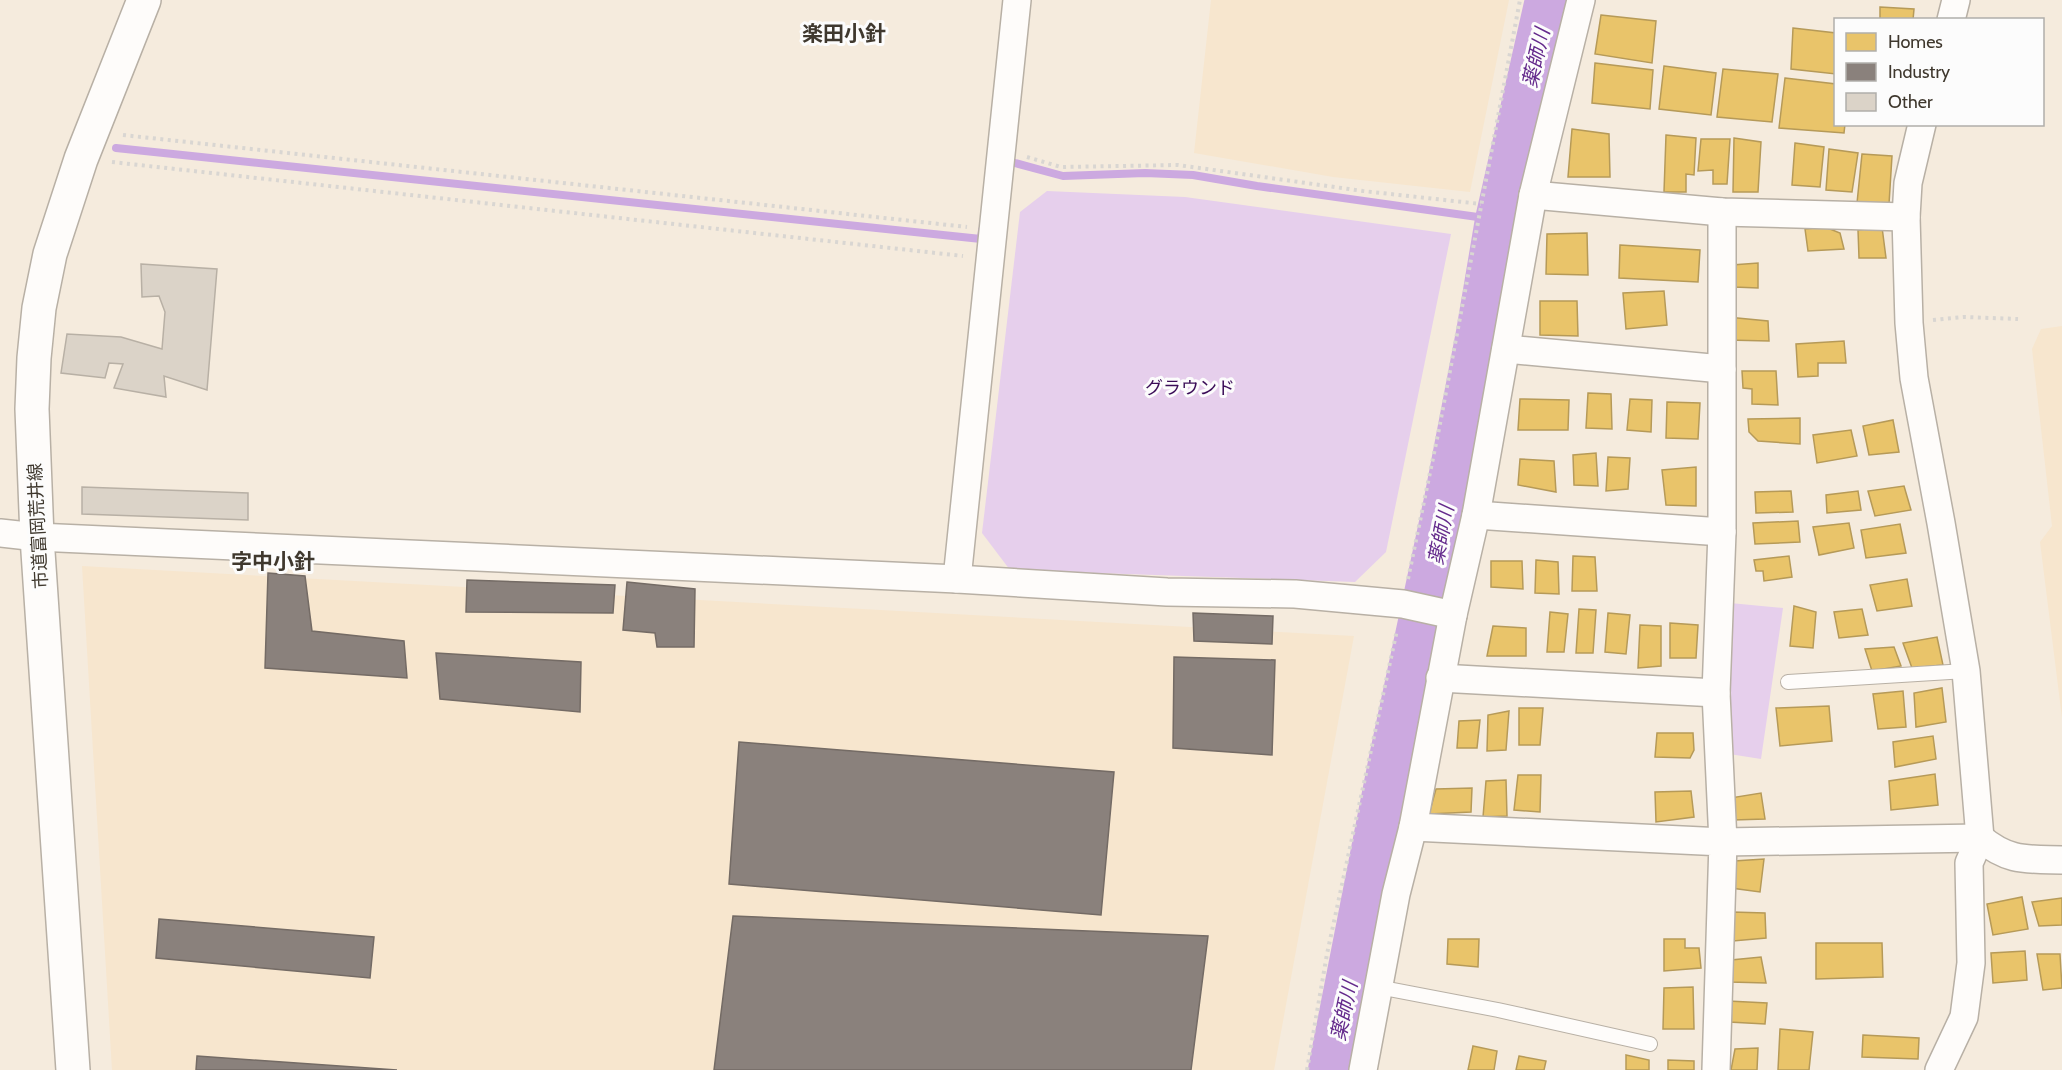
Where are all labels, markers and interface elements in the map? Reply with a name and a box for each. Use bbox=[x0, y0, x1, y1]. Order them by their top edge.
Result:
legend bbox=[1834, 18, 2044, 126]
district label: 楽田小針 bbox=[802, 21, 886, 46]
water label: 薬師川 bbox=[1518, 24, 1555, 90]
text: Homes bbox=[1888, 31, 1943, 53]
text: Industry bbox=[1888, 61, 1950, 83]
text: Other bbox=[1888, 91, 1933, 113]
park label: グラウンド bbox=[1145, 377, 1235, 399]
street label: 市道富岡荒井線 bbox=[24, 463, 52, 589]
water label: 薬師川 bbox=[1423, 501, 1459, 567]
district label: 字中小針 bbox=[231, 549, 315, 574]
water label: 薬師川 bbox=[1326, 977, 1362, 1043]

